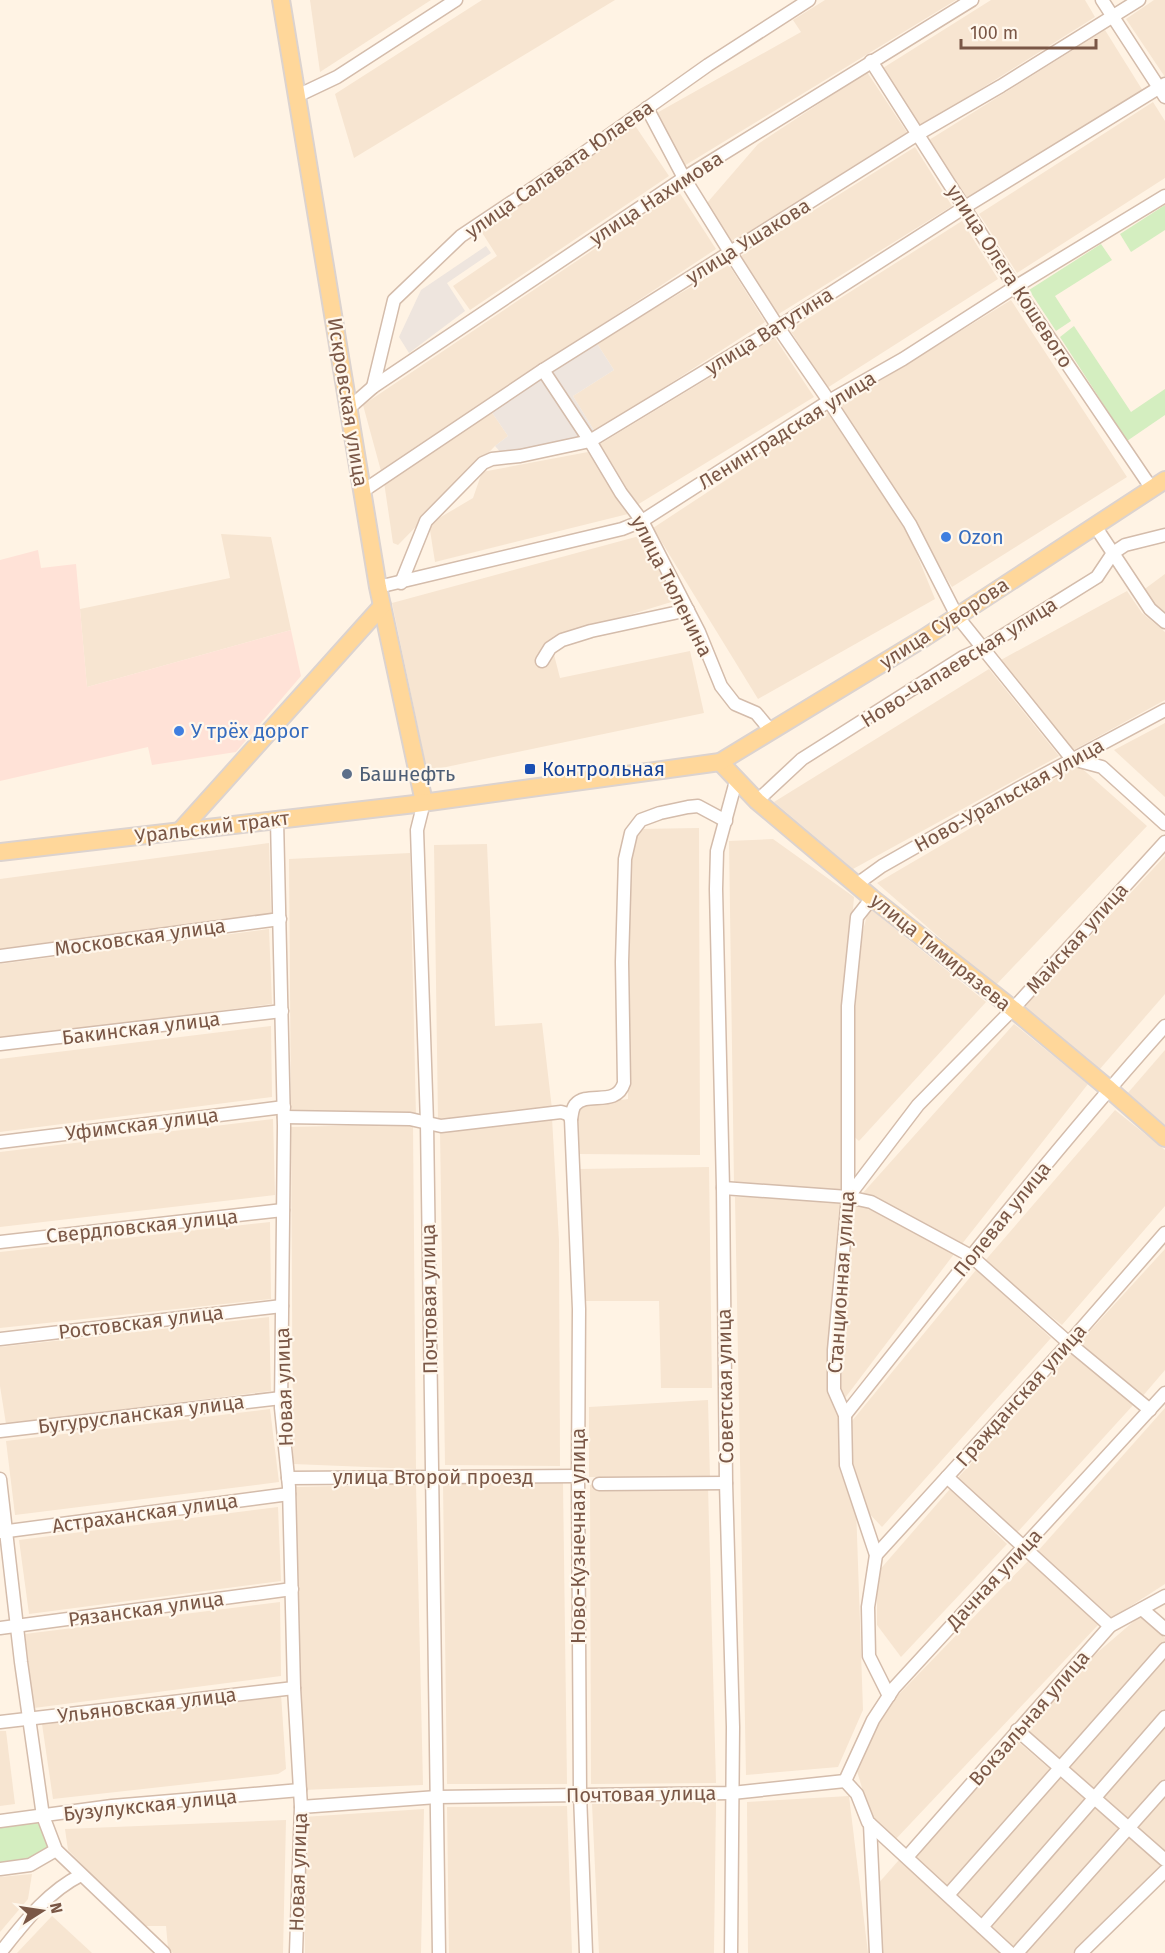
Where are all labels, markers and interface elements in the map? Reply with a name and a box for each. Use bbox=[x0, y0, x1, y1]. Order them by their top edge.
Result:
scale bar bbox=[961, 12, 1096, 50]
text: 100 m bbox=[970, 22, 1018, 44]
street label: улица Салавата Юлаева bbox=[460, 95, 658, 243]
street label: улица Нахимова bbox=[585, 146, 727, 250]
street label: улица Олега Кошевого bbox=[942, 180, 1078, 372]
street label: улица Ушакова bbox=[681, 193, 815, 289]
street label: улица Ватутина bbox=[701, 282, 837, 380]
street label: Искровская улица bbox=[323, 316, 373, 488]
street label: Ленинградская улица bbox=[694, 366, 880, 494]
street label: улица Тюленина bbox=[626, 511, 718, 661]
place label: Ozon bbox=[958, 525, 1004, 549]
marker: Ozon bbox=[939, 530, 953, 544]
street label: улица Суворова bbox=[875, 572, 1013, 674]
street label: Ново-Чапаевская улица bbox=[857, 592, 1061, 732]
place label: У трёх дорог bbox=[191, 719, 309, 743]
marker: У трёх дорог bbox=[172, 724, 186, 738]
street label: Ново-Уральская улица bbox=[910, 733, 1108, 857]
place label: Контрольная bbox=[542, 757, 665, 781]
place label: Башнефть bbox=[359, 762, 455, 786]
marker: Контрольная bbox=[523, 762, 537, 776]
marker: Башнефть bbox=[340, 767, 354, 781]
street label: Уральский тракт bbox=[133, 805, 292, 848]
street label: Майская улица bbox=[1021, 878, 1133, 998]
street label: улица Тимирязева bbox=[866, 888, 1016, 1016]
street label: Московская улица bbox=[53, 913, 227, 961]
street label: Бакинская улица bbox=[60, 1006, 222, 1050]
street label: Уфимская улица bbox=[64, 1103, 220, 1145]
street label: Полевая улица bbox=[948, 1157, 1056, 1281]
street label: Станционная улица bbox=[823, 1190, 859, 1374]
street label: Свердловская улица bbox=[45, 1204, 239, 1248]
street label: Почтовая улица bbox=[416, 1224, 442, 1374]
street label: Ростовская улица bbox=[57, 1300, 225, 1344]
street label: Советская улица bbox=[712, 1308, 738, 1464]
street label: Гражданская улица bbox=[951, 1319, 1091, 1471]
street label: Новая улица bbox=[270, 1327, 298, 1447]
street label: Бугурусланская улица bbox=[36, 1389, 246, 1439]
street label: Ново-Кузнечная улица bbox=[566, 1428, 590, 1644]
street label: улица Второй проезд bbox=[333, 1465, 533, 1489]
street label: Астраханская улица bbox=[51, 1488, 239, 1538]
street label: Дачная улица bbox=[941, 1524, 1047, 1635]
street label: Рязанская улица bbox=[67, 1586, 225, 1632]
street label: Вокзальная улица bbox=[964, 1645, 1094, 1791]
street label: Ульяновская улица bbox=[56, 1682, 238, 1728]
street label: Почтовая улица bbox=[566, 1781, 716, 1807]
street label: Бузулукская улица bbox=[62, 1784, 238, 1826]
street label: Новая улица bbox=[284, 1812, 312, 1932]
north arrow bbox=[12, 1881, 72, 1941]
text: N bbox=[46, 1901, 67, 1915]

